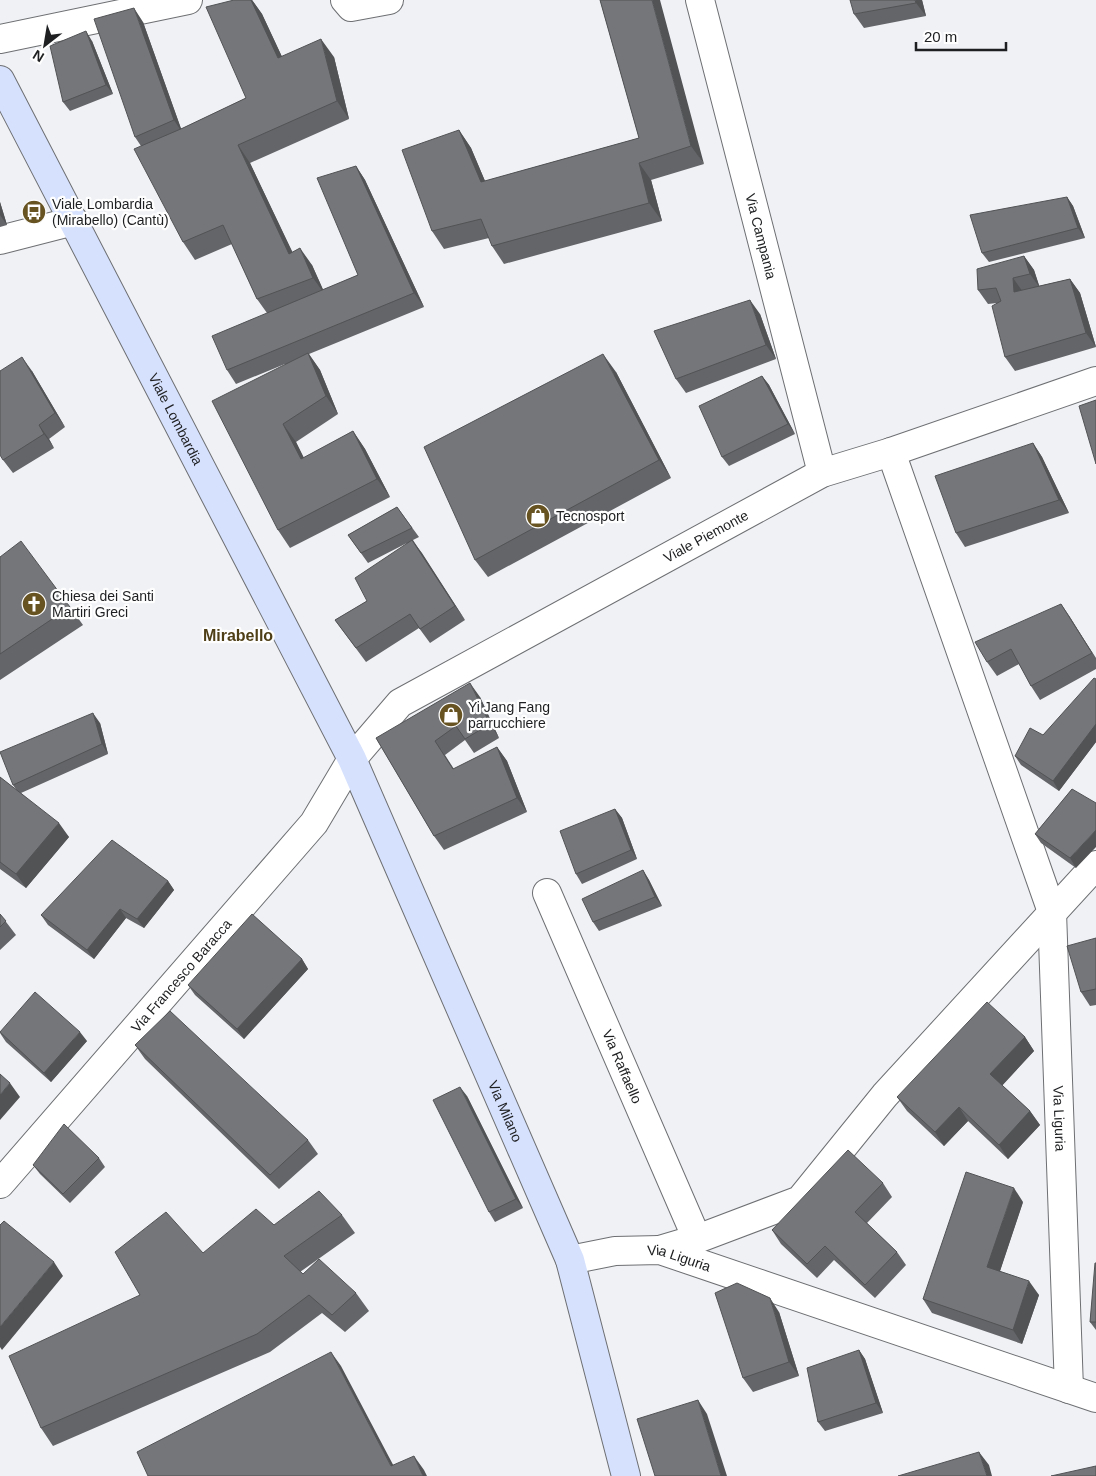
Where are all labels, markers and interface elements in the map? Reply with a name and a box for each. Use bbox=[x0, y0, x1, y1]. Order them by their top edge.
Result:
north arrow bbox=[20, 20, 70, 70]
scale bar bbox=[916, 20, 1006, 52]
text: 20 m bbox=[924, 28, 957, 45]
text: N bbox=[30, 47, 47, 66]
street label: Via Campania bbox=[742, 192, 780, 281]
place label: Viale Lombardia (Mirabello) (Cantù) bbox=[52, 196, 169, 228]
bus stop icon: Viale Lombardia (Mirabello) (Cantù) bbox=[21, 199, 47, 225]
street label: Viale Lombardia bbox=[145, 371, 206, 468]
shop icon: Tecnosport bbox=[525, 503, 551, 529]
street label: Viale Piemonte bbox=[661, 507, 751, 566]
place label: Tecnosport bbox=[556, 508, 625, 524]
place label: Chiesa dei Santi Martiri Greci bbox=[52, 588, 154, 620]
church icon: Chiesa dei Santi Martiri Greci bbox=[21, 591, 47, 617]
district label: Mirabello bbox=[203, 627, 273, 644]
place label: Yi Jang Fang parrucchiere bbox=[468, 699, 550, 731]
shop icon: Yi Jang Fang parrucchiere bbox=[438, 702, 464, 728]
street label: Via Francesco Baracca bbox=[128, 916, 235, 1036]
street label: Via Raffaello bbox=[599, 1027, 645, 1106]
street label: Via Milano bbox=[485, 1078, 526, 1145]
street label: Via Liguria bbox=[1050, 1085, 1069, 1152]
street label: Via Liguria bbox=[647, 1242, 713, 1275]

